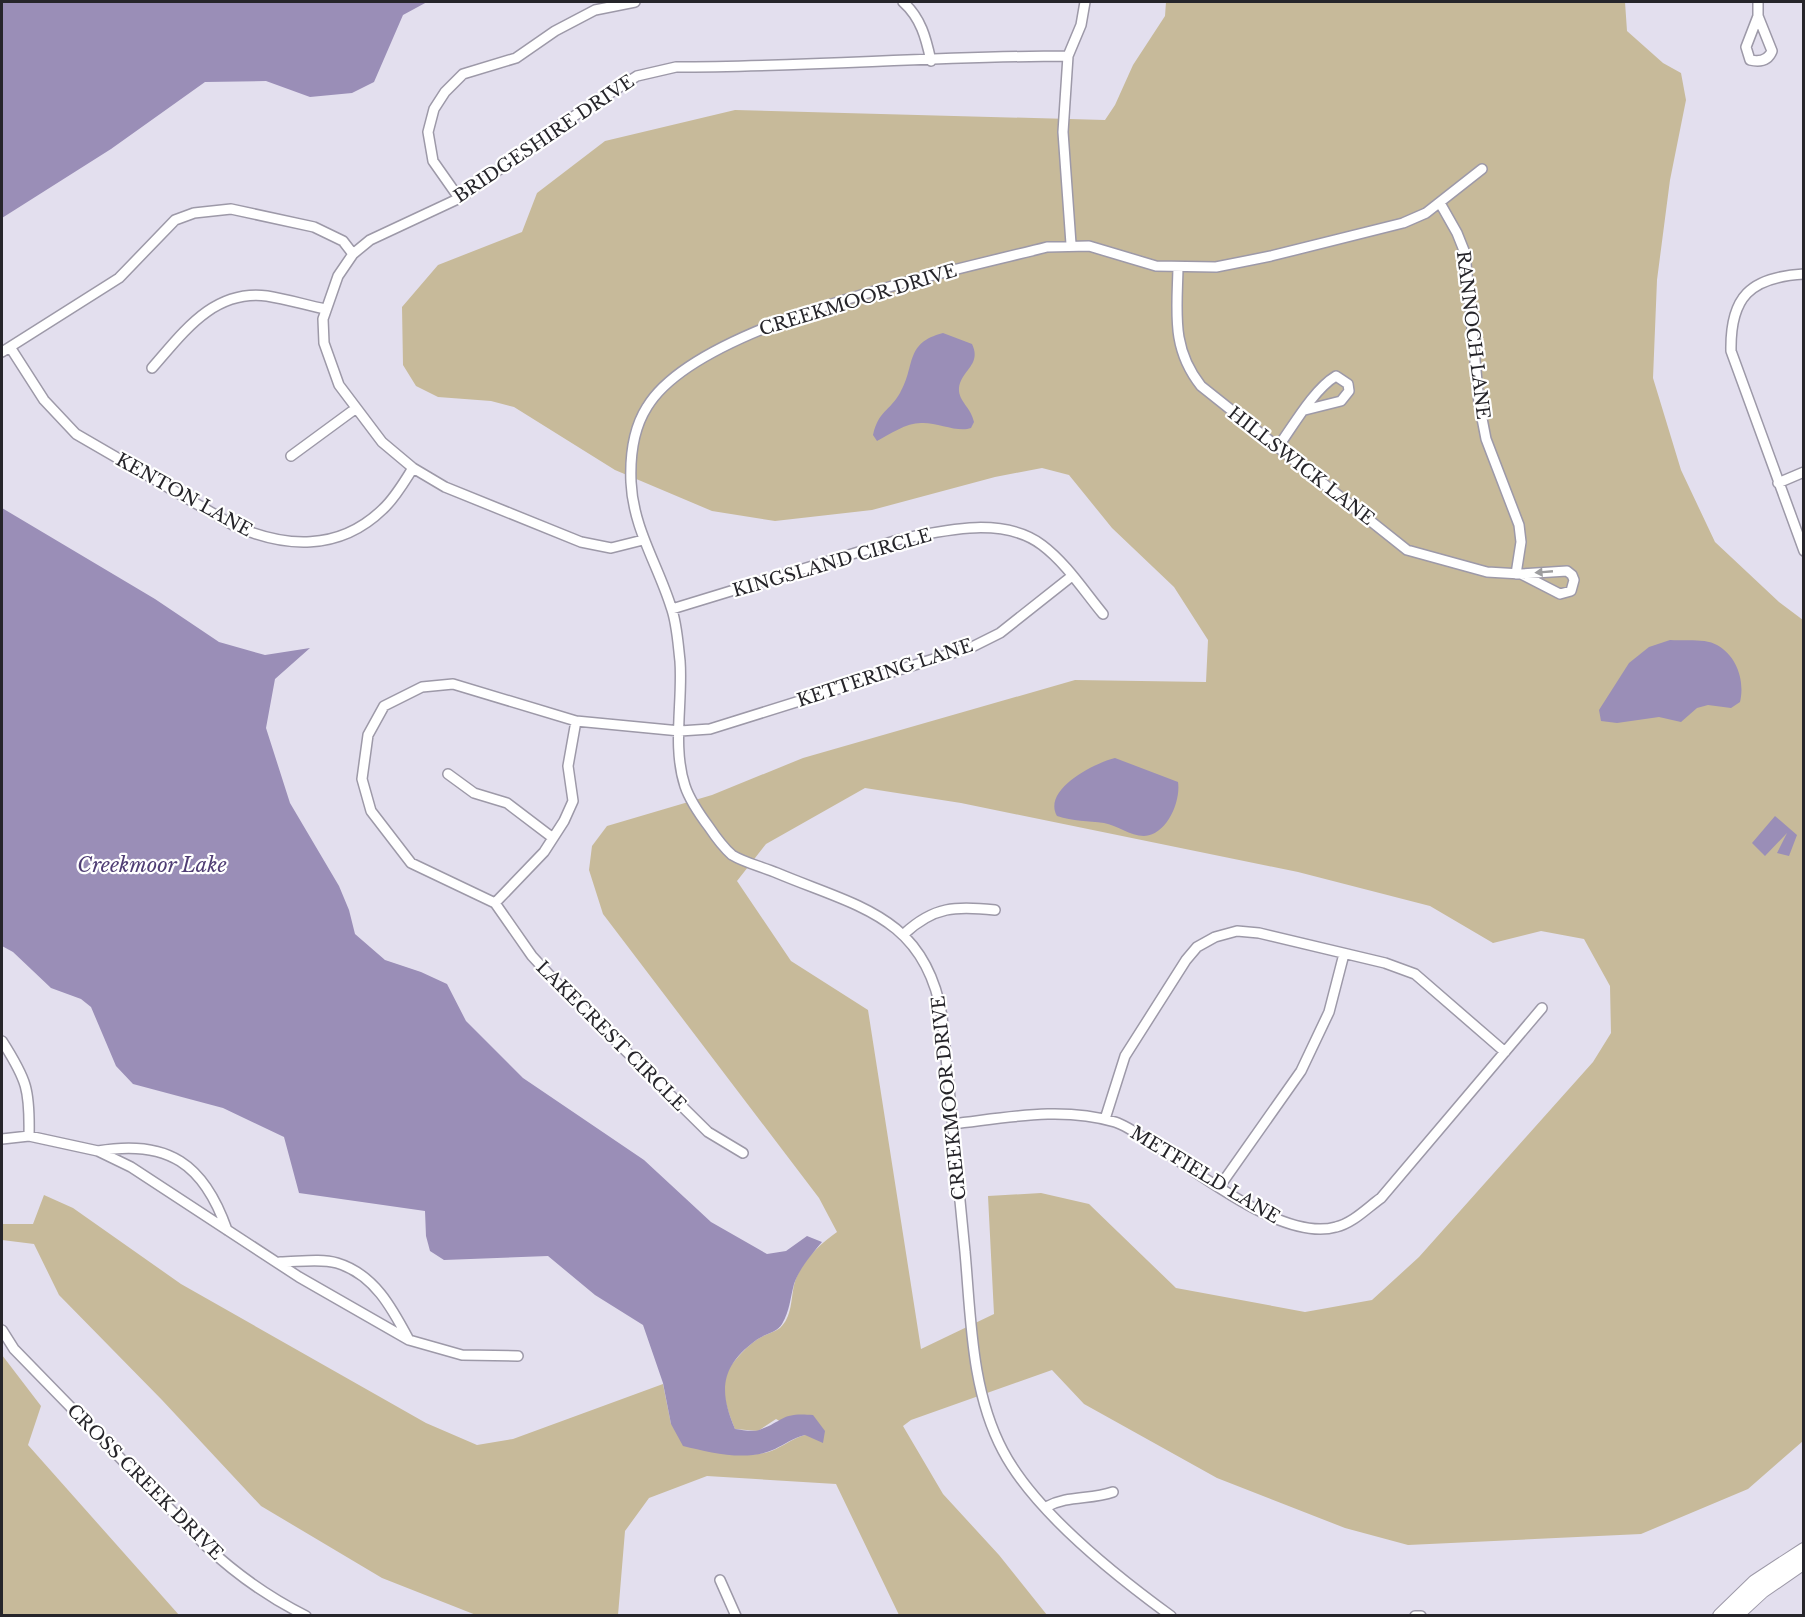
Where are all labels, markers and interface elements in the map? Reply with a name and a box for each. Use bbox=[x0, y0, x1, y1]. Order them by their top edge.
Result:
street label: BRIDGESHIRE DRIVE bbox=[450, 70, 638, 208]
street label: RANNOCH LANE bbox=[1452, 249, 1494, 421]
street label: CREEKMOOR DRIVE bbox=[757, 259, 959, 341]
street label: HILLSWICK LANE bbox=[1223, 402, 1379, 530]
street label: KENTON LANE bbox=[112, 449, 256, 541]
street label: KINGSLAND CIRCLE bbox=[730, 524, 934, 602]
one-way arrow bbox=[1535, 567, 1554, 577]
street label: KETTERING LANE bbox=[794, 634, 976, 712]
water label: Creekmoor Lake bbox=[77, 853, 227, 877]
street label: LAKECREST CIRCLE bbox=[532, 957, 690, 1115]
street label: CREEKMOOR DRIVE bbox=[927, 995, 971, 1201]
street label: METFIELD LANE bbox=[1126, 1122, 1284, 1228]
street label: CROSS CREEK DRIVE bbox=[62, 1399, 228, 1565]

